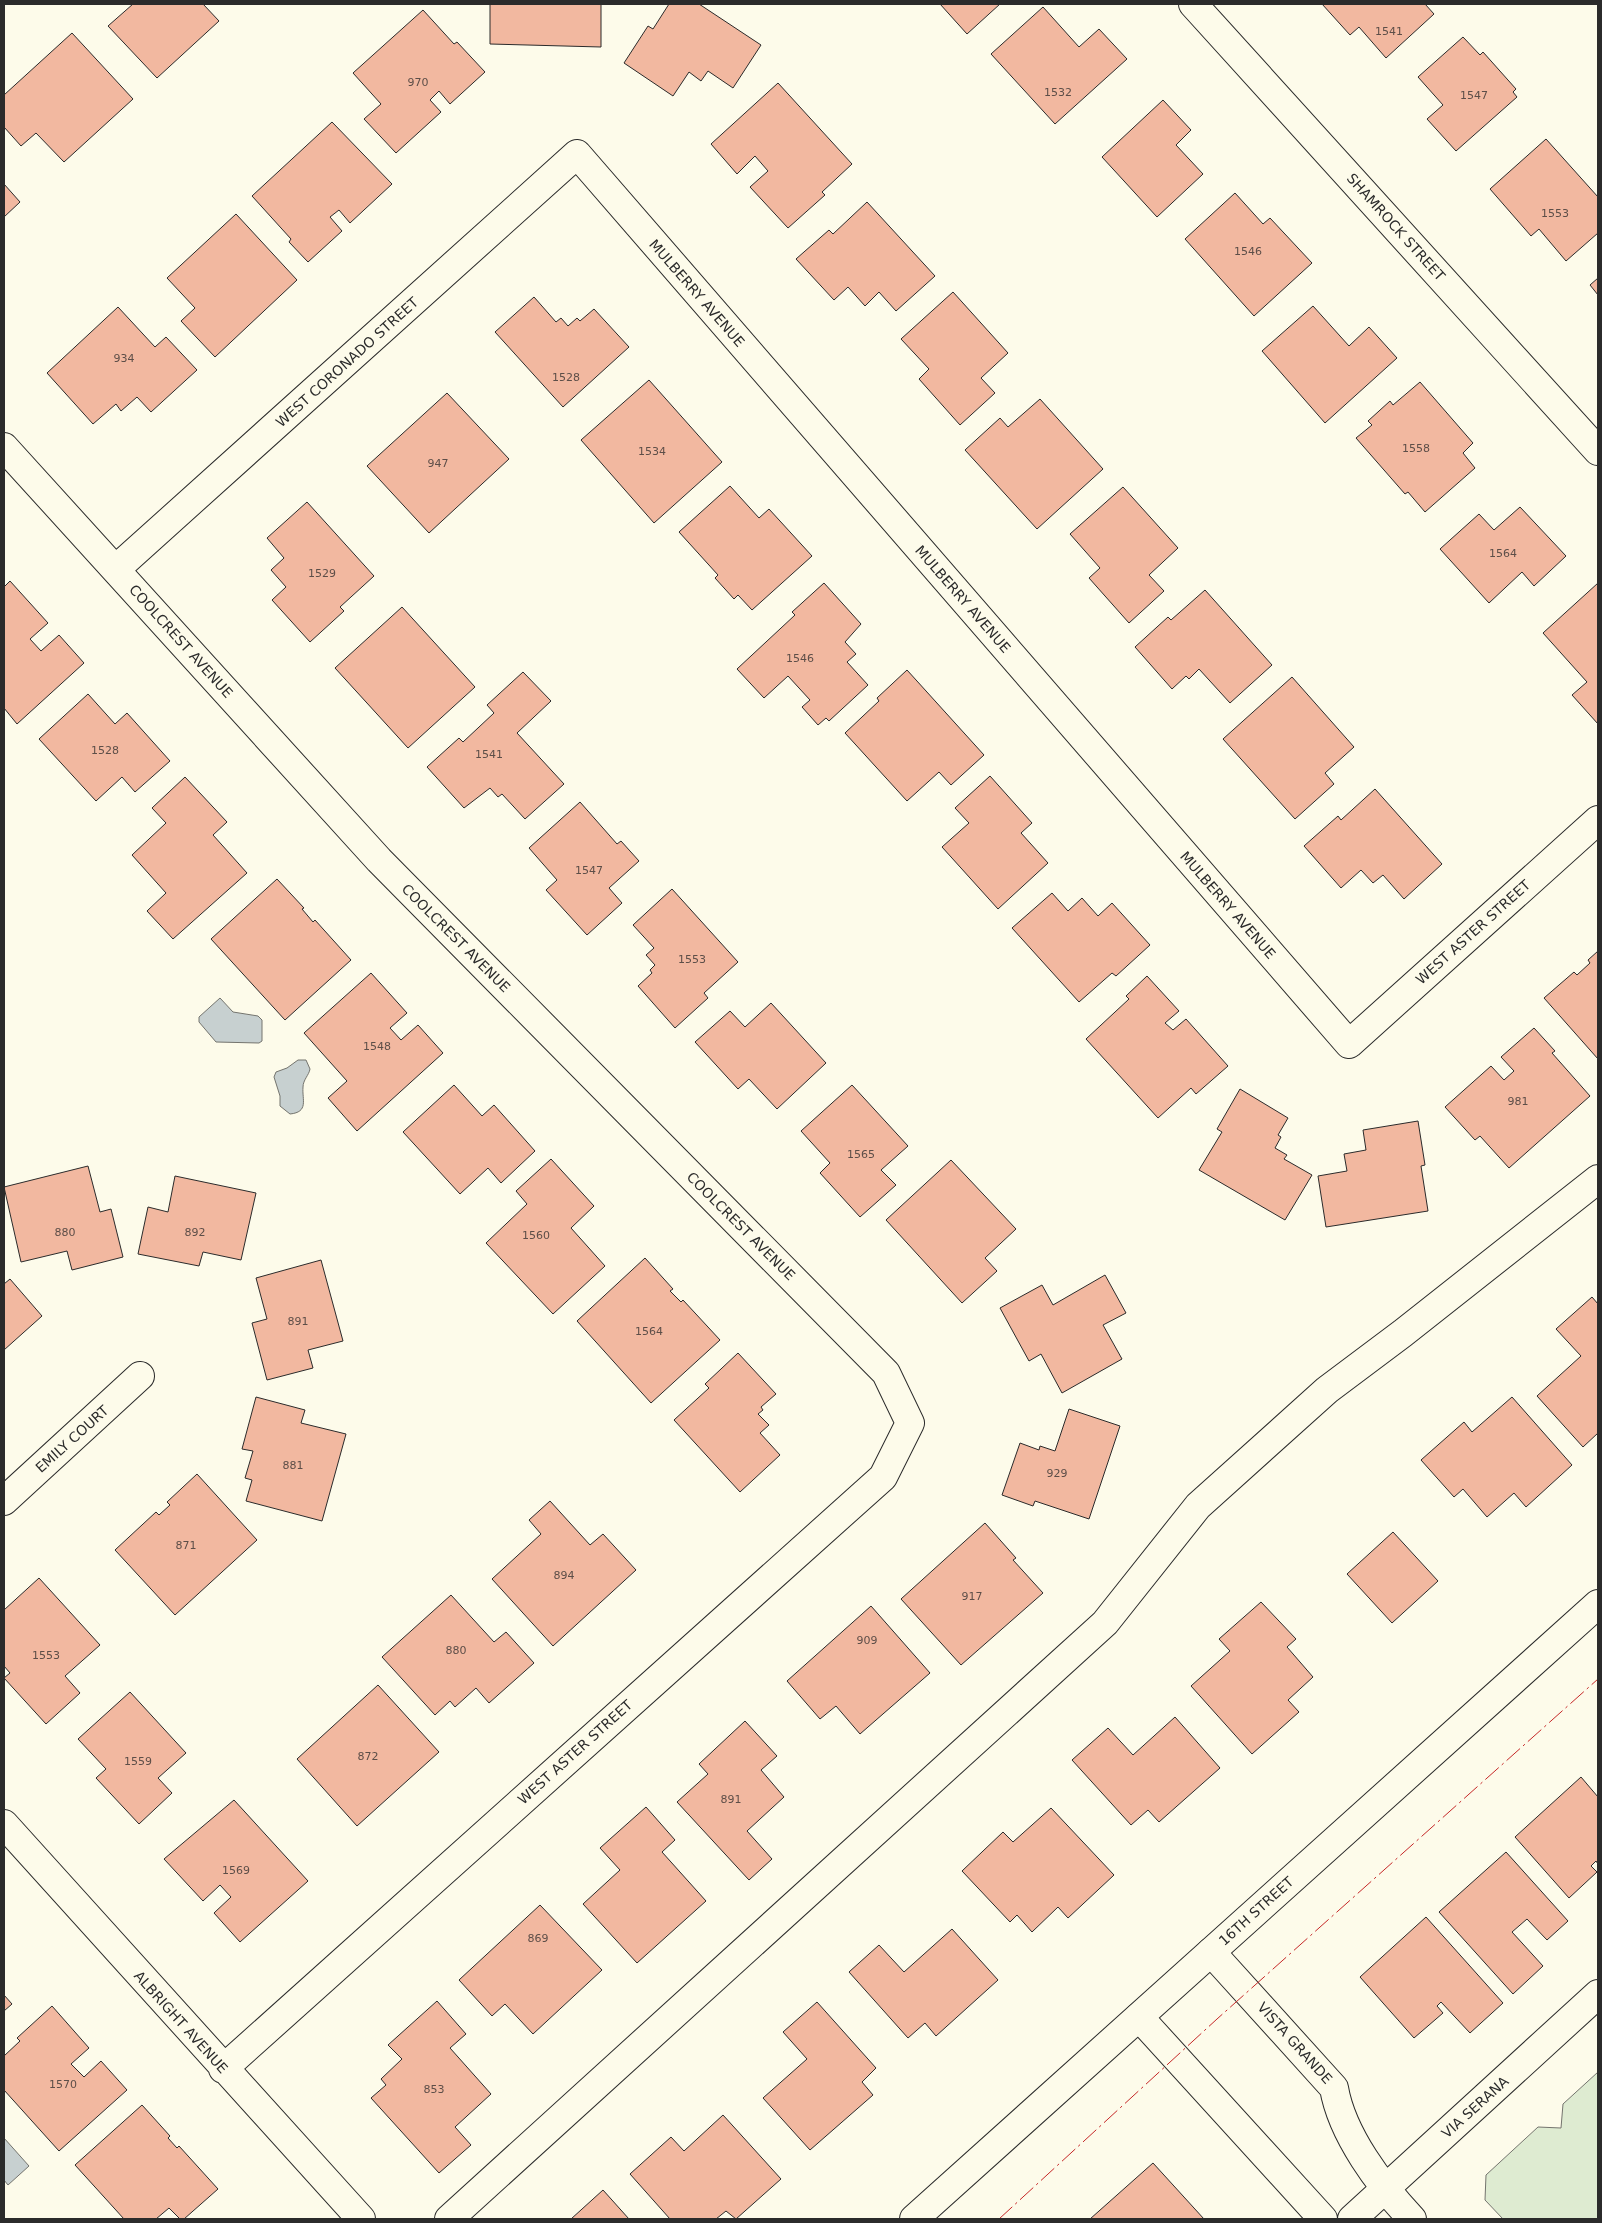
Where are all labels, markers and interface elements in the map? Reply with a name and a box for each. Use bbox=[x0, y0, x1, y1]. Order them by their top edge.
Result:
house number: 1541 bbox=[1375, 25, 1403, 38]
house number: 970 bbox=[408, 76, 429, 89]
house number: 1532 bbox=[1044, 86, 1072, 99]
house number: 1547 bbox=[1460, 89, 1488, 102]
street label: SHAMROCK STREET bbox=[1344, 170, 1449, 284]
house number: 1553 bbox=[1541, 207, 1569, 220]
street label: MULBERRY AVENUE bbox=[646, 236, 748, 350]
house number: 1546 bbox=[1234, 245, 1262, 258]
street label: WEST CORONADO STREET bbox=[273, 294, 422, 430]
house number: 934 bbox=[114, 352, 135, 365]
house number: 1528 bbox=[552, 371, 580, 384]
house number: 1558 bbox=[1402, 442, 1430, 455]
house number: 1534 bbox=[638, 445, 666, 458]
house number: 947 bbox=[428, 457, 449, 470]
street label: MULBERRY AVENUE bbox=[912, 542, 1014, 656]
house number: 1564 bbox=[1489, 547, 1517, 560]
house number: 1529 bbox=[308, 567, 336, 580]
street label: COOLCREST AVENUE bbox=[126, 581, 236, 701]
house number: 1546 bbox=[786, 652, 814, 665]
house number: 1528 bbox=[91, 744, 119, 757]
house number: 1541 bbox=[475, 748, 503, 761]
street label: MULBERRY AVENUE bbox=[1177, 848, 1279, 962]
house number: 1547 bbox=[575, 864, 603, 877]
street label: WEST ASTER STREET bbox=[1413, 876, 1534, 987]
street label: COOLCREST AVENUE bbox=[399, 881, 513, 995]
house number: 1553 bbox=[678, 953, 706, 966]
house number: 1548 bbox=[363, 1040, 391, 1053]
house number: 981 bbox=[1508, 1095, 1529, 1108]
house number: 1565 bbox=[847, 1148, 875, 1161]
street label: COOLCREST AVENUE bbox=[684, 1169, 798, 1283]
house number: 880 bbox=[55, 1226, 76, 1239]
house number: 892 bbox=[185, 1226, 206, 1239]
house number: 1560 bbox=[522, 1229, 550, 1242]
house number: 891 bbox=[288, 1315, 309, 1328]
house number: 1564 bbox=[635, 1325, 663, 1338]
street label: EMILY COURT bbox=[32, 1402, 112, 1476]
house number: 881 bbox=[283, 1459, 304, 1472]
house number: 929 bbox=[1047, 1467, 1068, 1480]
house number: 871 bbox=[176, 1539, 197, 1552]
house number: 894 bbox=[554, 1569, 575, 1582]
house number: 917 bbox=[962, 1590, 983, 1603]
house number: 909 bbox=[857, 1634, 878, 1647]
house number: 880 bbox=[446, 1644, 467, 1657]
house number: 1553 bbox=[32, 1649, 60, 1662]
street label: WEST ASTER STREET bbox=[515, 1696, 636, 1807]
house number: 872 bbox=[358, 1750, 379, 1763]
house number: 1559 bbox=[124, 1755, 152, 1768]
house number: 891 bbox=[721, 1793, 742, 1806]
house number: 1569 bbox=[222, 1864, 250, 1877]
street label: 16TH STREET bbox=[1215, 1873, 1297, 1949]
house number: 869 bbox=[528, 1932, 549, 1945]
street label: ALBRIGHT AVENUE bbox=[131, 1968, 231, 2076]
street label: VISTA GRANDE bbox=[1254, 1999, 1336, 2087]
street label: VIA SERANA bbox=[1438, 2073, 1512, 2141]
house number: 1570 bbox=[49, 2078, 77, 2091]
house number: 853 bbox=[424, 2083, 445, 2096]

